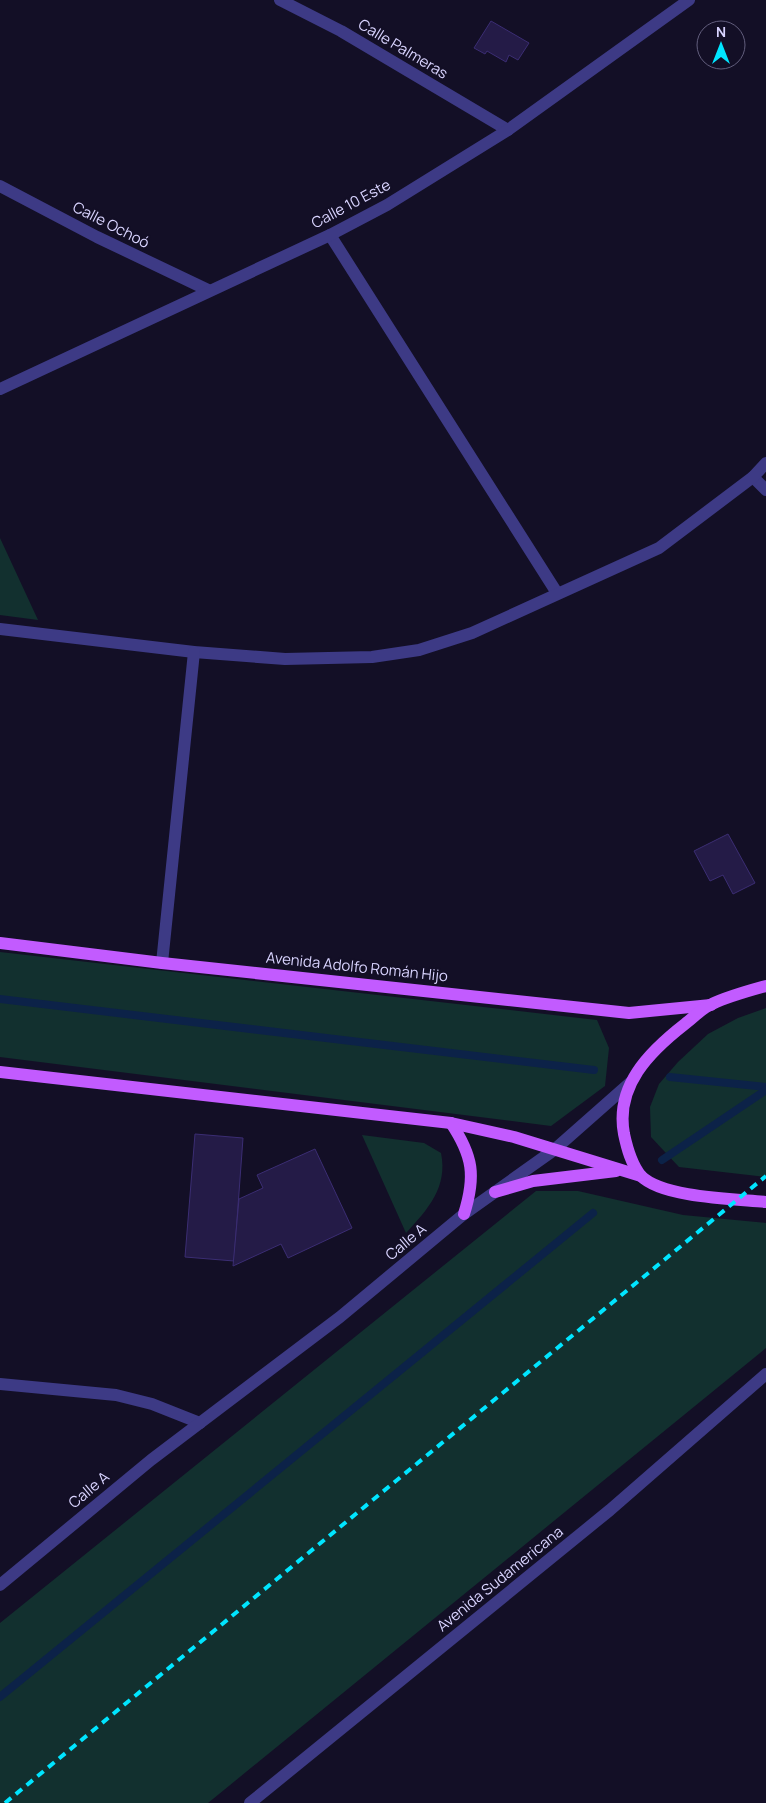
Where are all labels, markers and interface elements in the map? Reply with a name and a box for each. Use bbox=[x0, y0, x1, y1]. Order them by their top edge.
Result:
street label: Calle Palmeras bbox=[355, 14, 452, 84]
north arrow bbox=[696, 20, 746, 70]
text: N bbox=[716, 22, 726, 41]
street label: Calle 10 Este bbox=[308, 174, 394, 233]
street label: Calle Ochoó bbox=[69, 196, 153, 253]
street label: Avenida Adolfo Román Hijo bbox=[265, 947, 449, 987]
street label: Calle A bbox=[381, 1218, 431, 1265]
street label: Calle A bbox=[64, 1466, 114, 1513]
street label: Avenida Sudamericana bbox=[432, 1521, 567, 1636]

